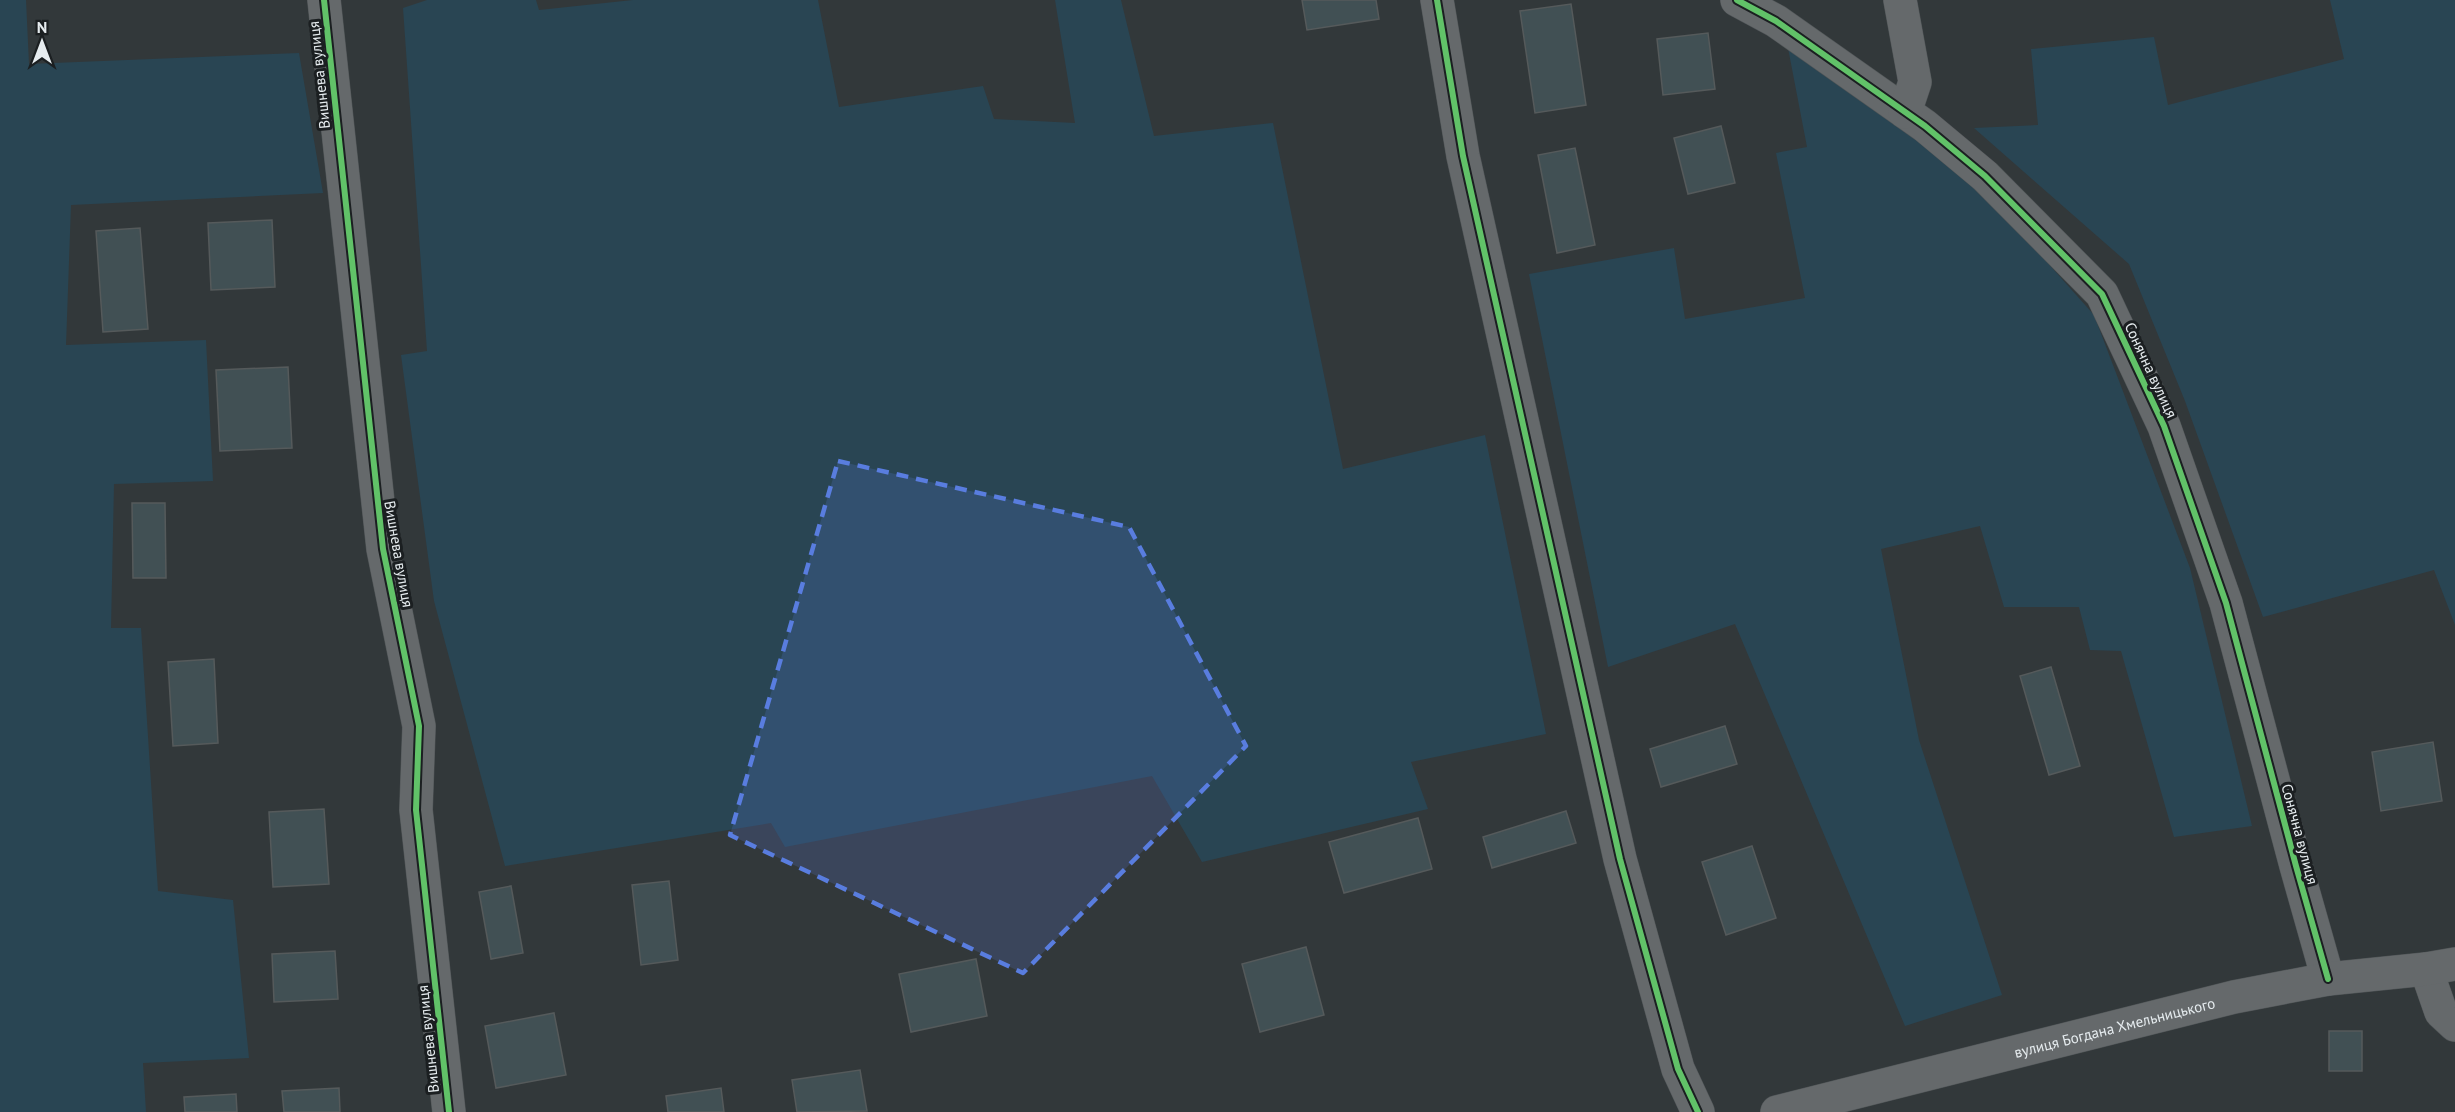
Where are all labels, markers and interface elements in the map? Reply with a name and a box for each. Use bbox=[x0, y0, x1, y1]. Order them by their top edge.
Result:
north arrow bbox=[12, 12, 72, 72]
text: N bbox=[37, 17, 47, 37]
street label: Вишнева вулиця bbox=[304, 20, 334, 130]
street label: Сонячна вулиця bbox=[2121, 319, 2181, 421]
street label: Вишнева вулиця bbox=[380, 499, 418, 609]
street label: Сонячна вулиця bbox=[2277, 782, 2323, 886]
street label: Вишнева вулиця bbox=[413, 984, 443, 1094]
street label: вулиця Богдана Хмельницького bbox=[2012, 993, 2217, 1061]

